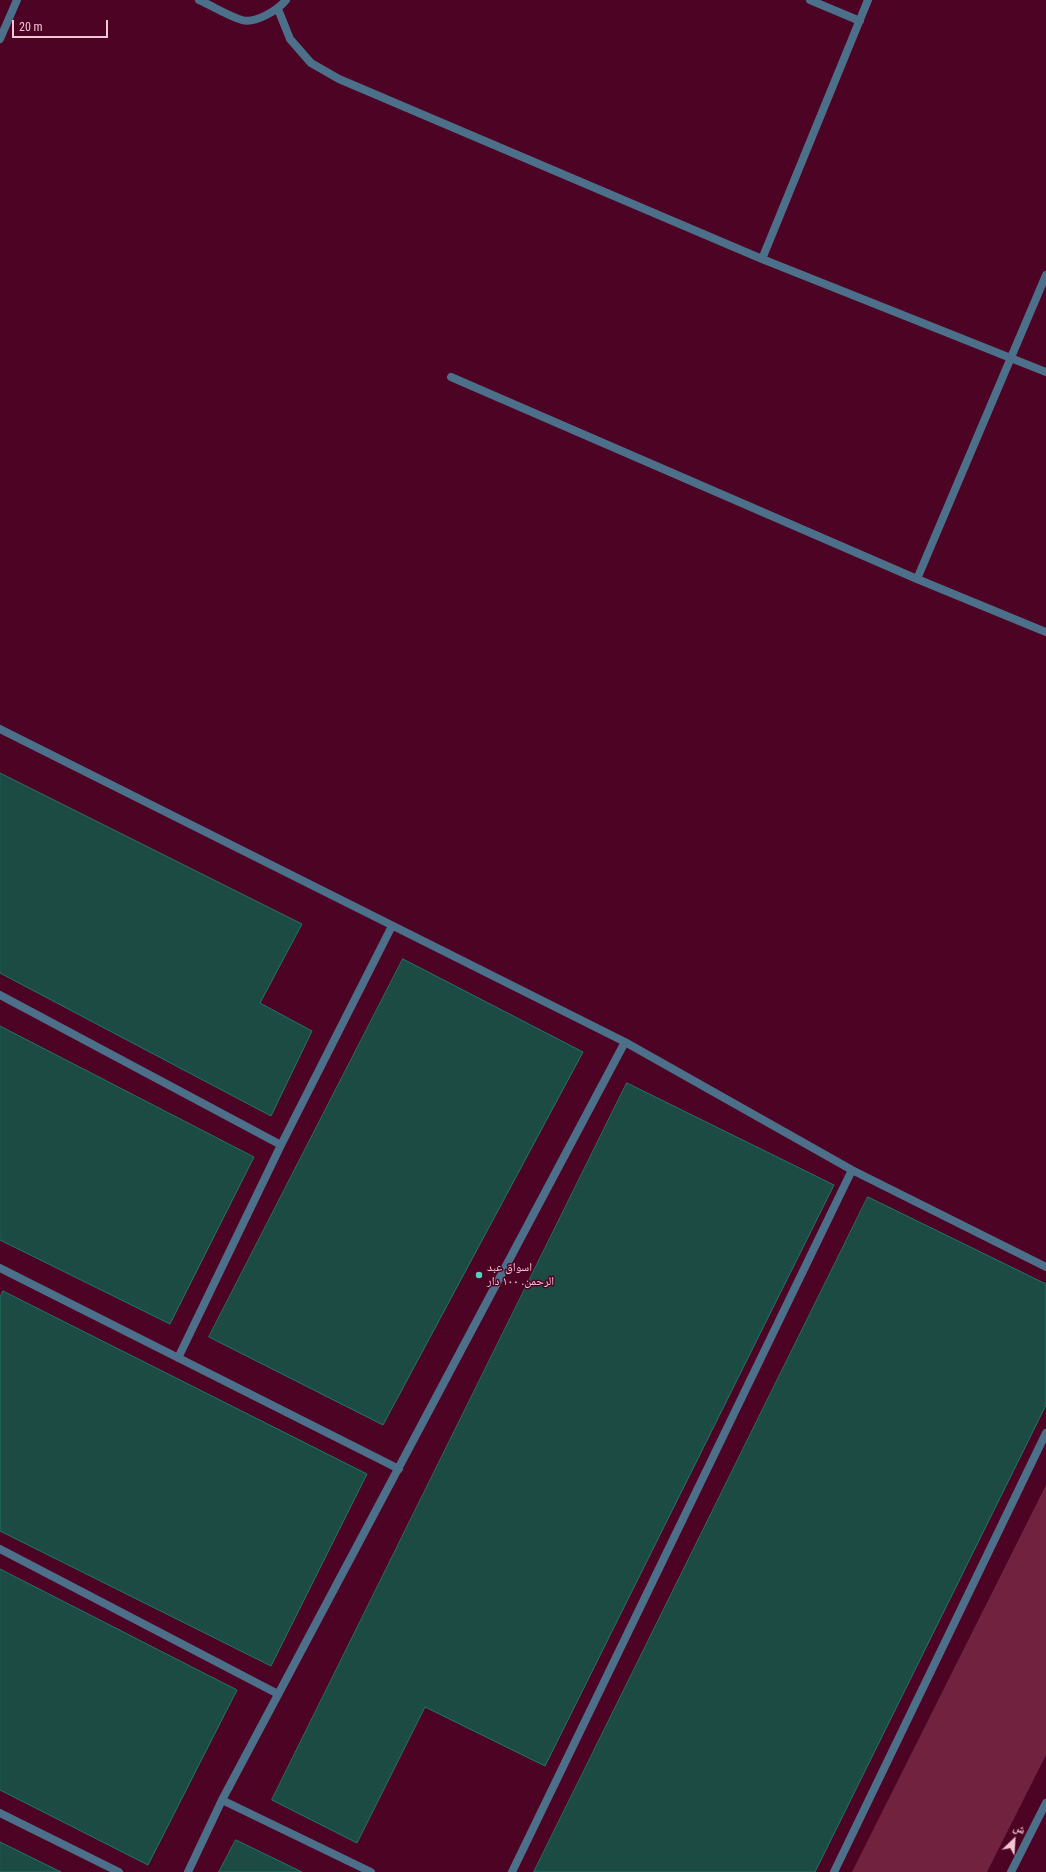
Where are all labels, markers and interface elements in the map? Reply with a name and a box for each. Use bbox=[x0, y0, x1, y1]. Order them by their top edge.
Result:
scale bar bbox=[14, 12, 110, 38]
text: 20 m bbox=[19, 20, 43, 34]
place label: اسواق عبد الرحمن. ١٠٠ دار bbox=[487, 1261, 554, 1289]
marker: اسواق عبد الرحمن. ١٠٠ دار bbox=[474, 1270, 484, 1280]
north arrow bbox=[994, 1820, 1034, 1860]
text: ش bbox=[1011, 1820, 1027, 1837]

